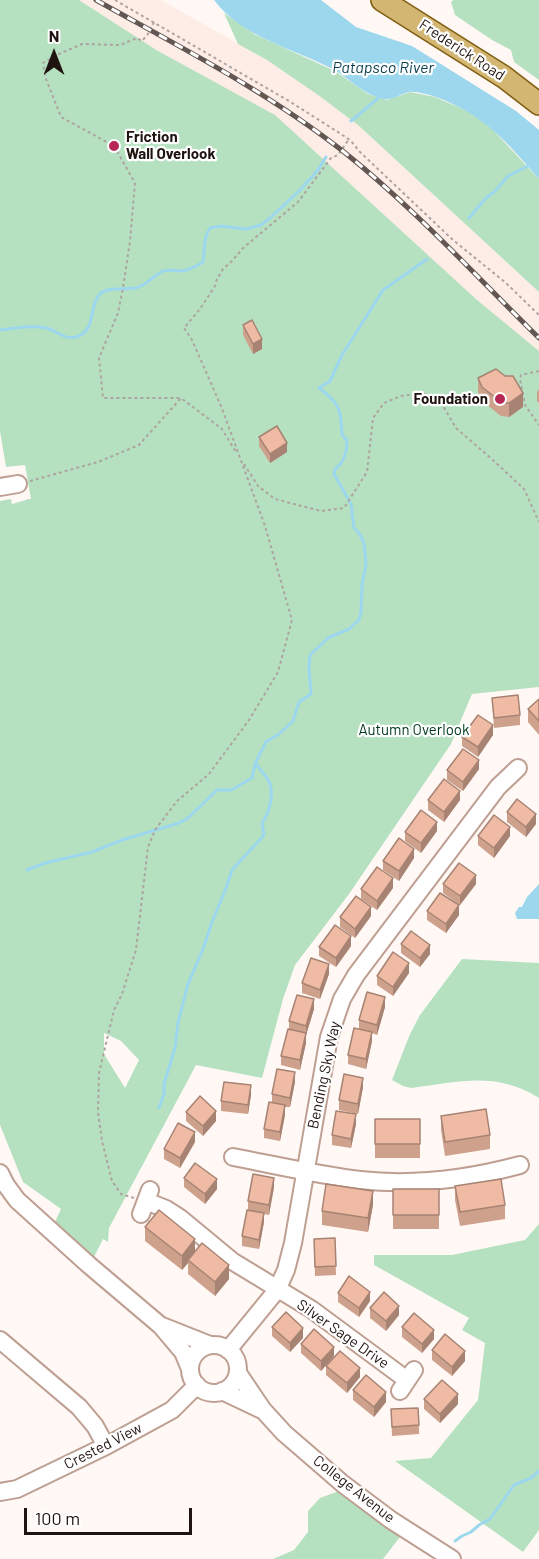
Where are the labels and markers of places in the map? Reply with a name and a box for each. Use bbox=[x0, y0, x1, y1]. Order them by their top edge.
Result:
place label: Friction Wall Overlook bbox=[126, 128, 215, 163]
marker: Friction Wall Overlook bbox=[107, 139, 121, 153]
place label: Foundation bbox=[413, 390, 488, 408]
marker: Foundation bbox=[493, 392, 507, 406]

